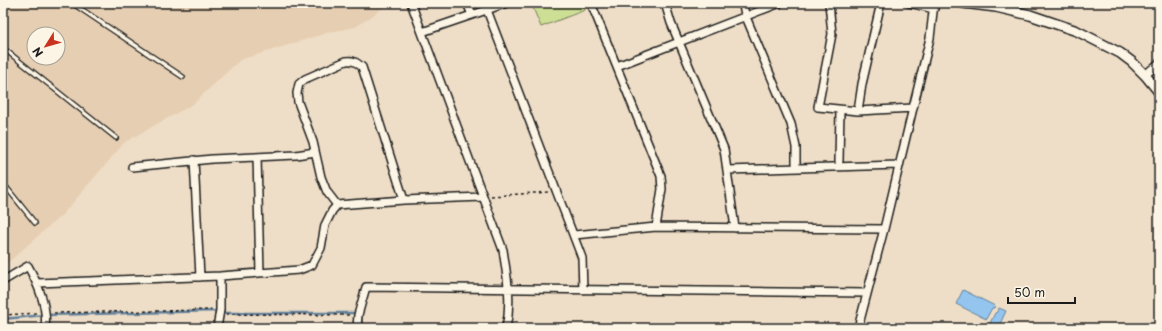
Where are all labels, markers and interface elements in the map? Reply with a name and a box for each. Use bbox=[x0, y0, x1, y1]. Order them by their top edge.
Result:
north arrow bbox=[26, 26, 66, 66]
text: N bbox=[28, 43, 47, 61]
scale bar bbox=[1008, 279, 1075, 305]
text: 50 m bbox=[1014, 283, 1045, 301]

